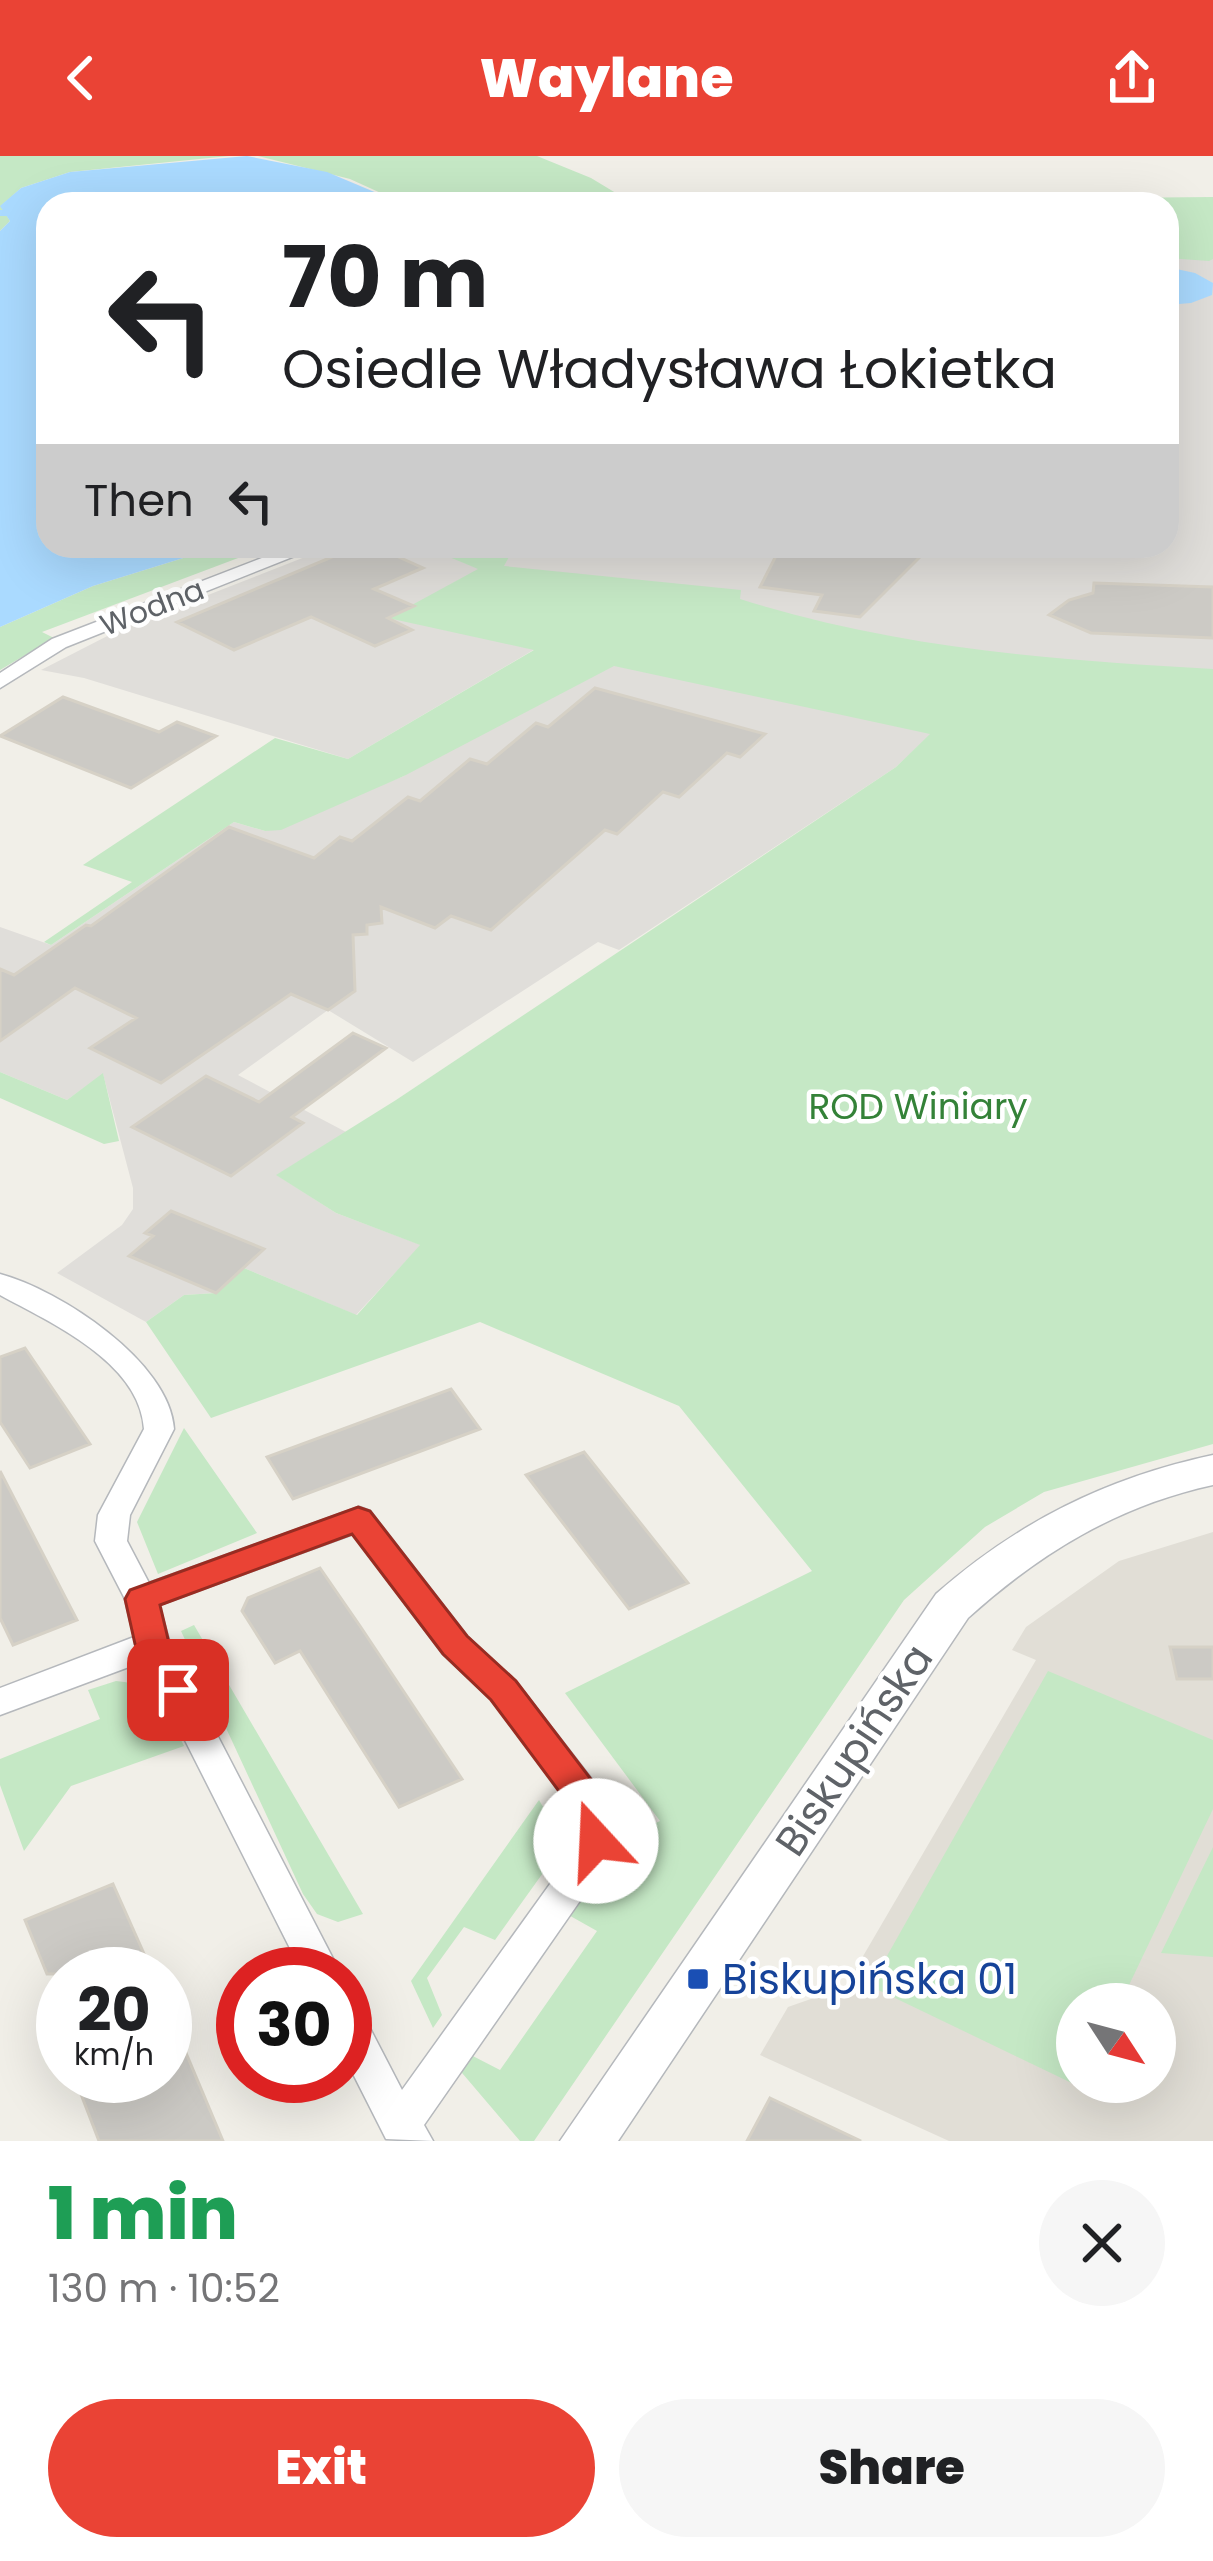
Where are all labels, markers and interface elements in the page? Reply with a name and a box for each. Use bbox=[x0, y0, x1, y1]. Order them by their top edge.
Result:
text: Waylane bbox=[480, 40, 733, 116]
icon: back bbox=[48, 45, 114, 111]
icon: share bbox=[1099, 45, 1165, 111]
text: 70 m bbox=[282, 219, 488, 336]
icon: left bbox=[84, 240, 240, 396]
text: Osiedle Władysława Łokietka bbox=[282, 331, 1057, 407]
icon: left bbox=[218, 468, 284, 534]
text: Then bbox=[84, 469, 194, 532]
street label: Wodna bbox=[94, 568, 210, 646]
park label: ROD Winiary bbox=[808, 1081, 1028, 1132]
street label: Biskupińska bbox=[761, 1632, 947, 1868]
pin bbox=[127, 1639, 229, 1741]
icon: arrive bbox=[145, 1657, 211, 1723]
position arrow bbox=[533, 1778, 659, 1904]
speed limit sign: 30 bbox=[216, 1947, 372, 2103]
place label: Biskupińska 01 bbox=[722, 1950, 1017, 2009]
marker: Biskupińska 01 bbox=[685, 1966, 711, 1992]
text: 20 bbox=[77, 1968, 151, 2052]
north arrow bbox=[1056, 1983, 1176, 2103]
map controls bbox=[1056, 1983, 1176, 2103]
text: km/h bbox=[74, 2033, 154, 2076]
text: 1 min bbox=[48, 2163, 238, 2264]
button: close bbox=[1039, 2180, 1165, 2306]
text: 130 m · 10:52 bbox=[48, 2261, 280, 2316]
button: Exit bbox=[48, 2399, 595, 2537]
button: Share bbox=[619, 2399, 1165, 2537]

